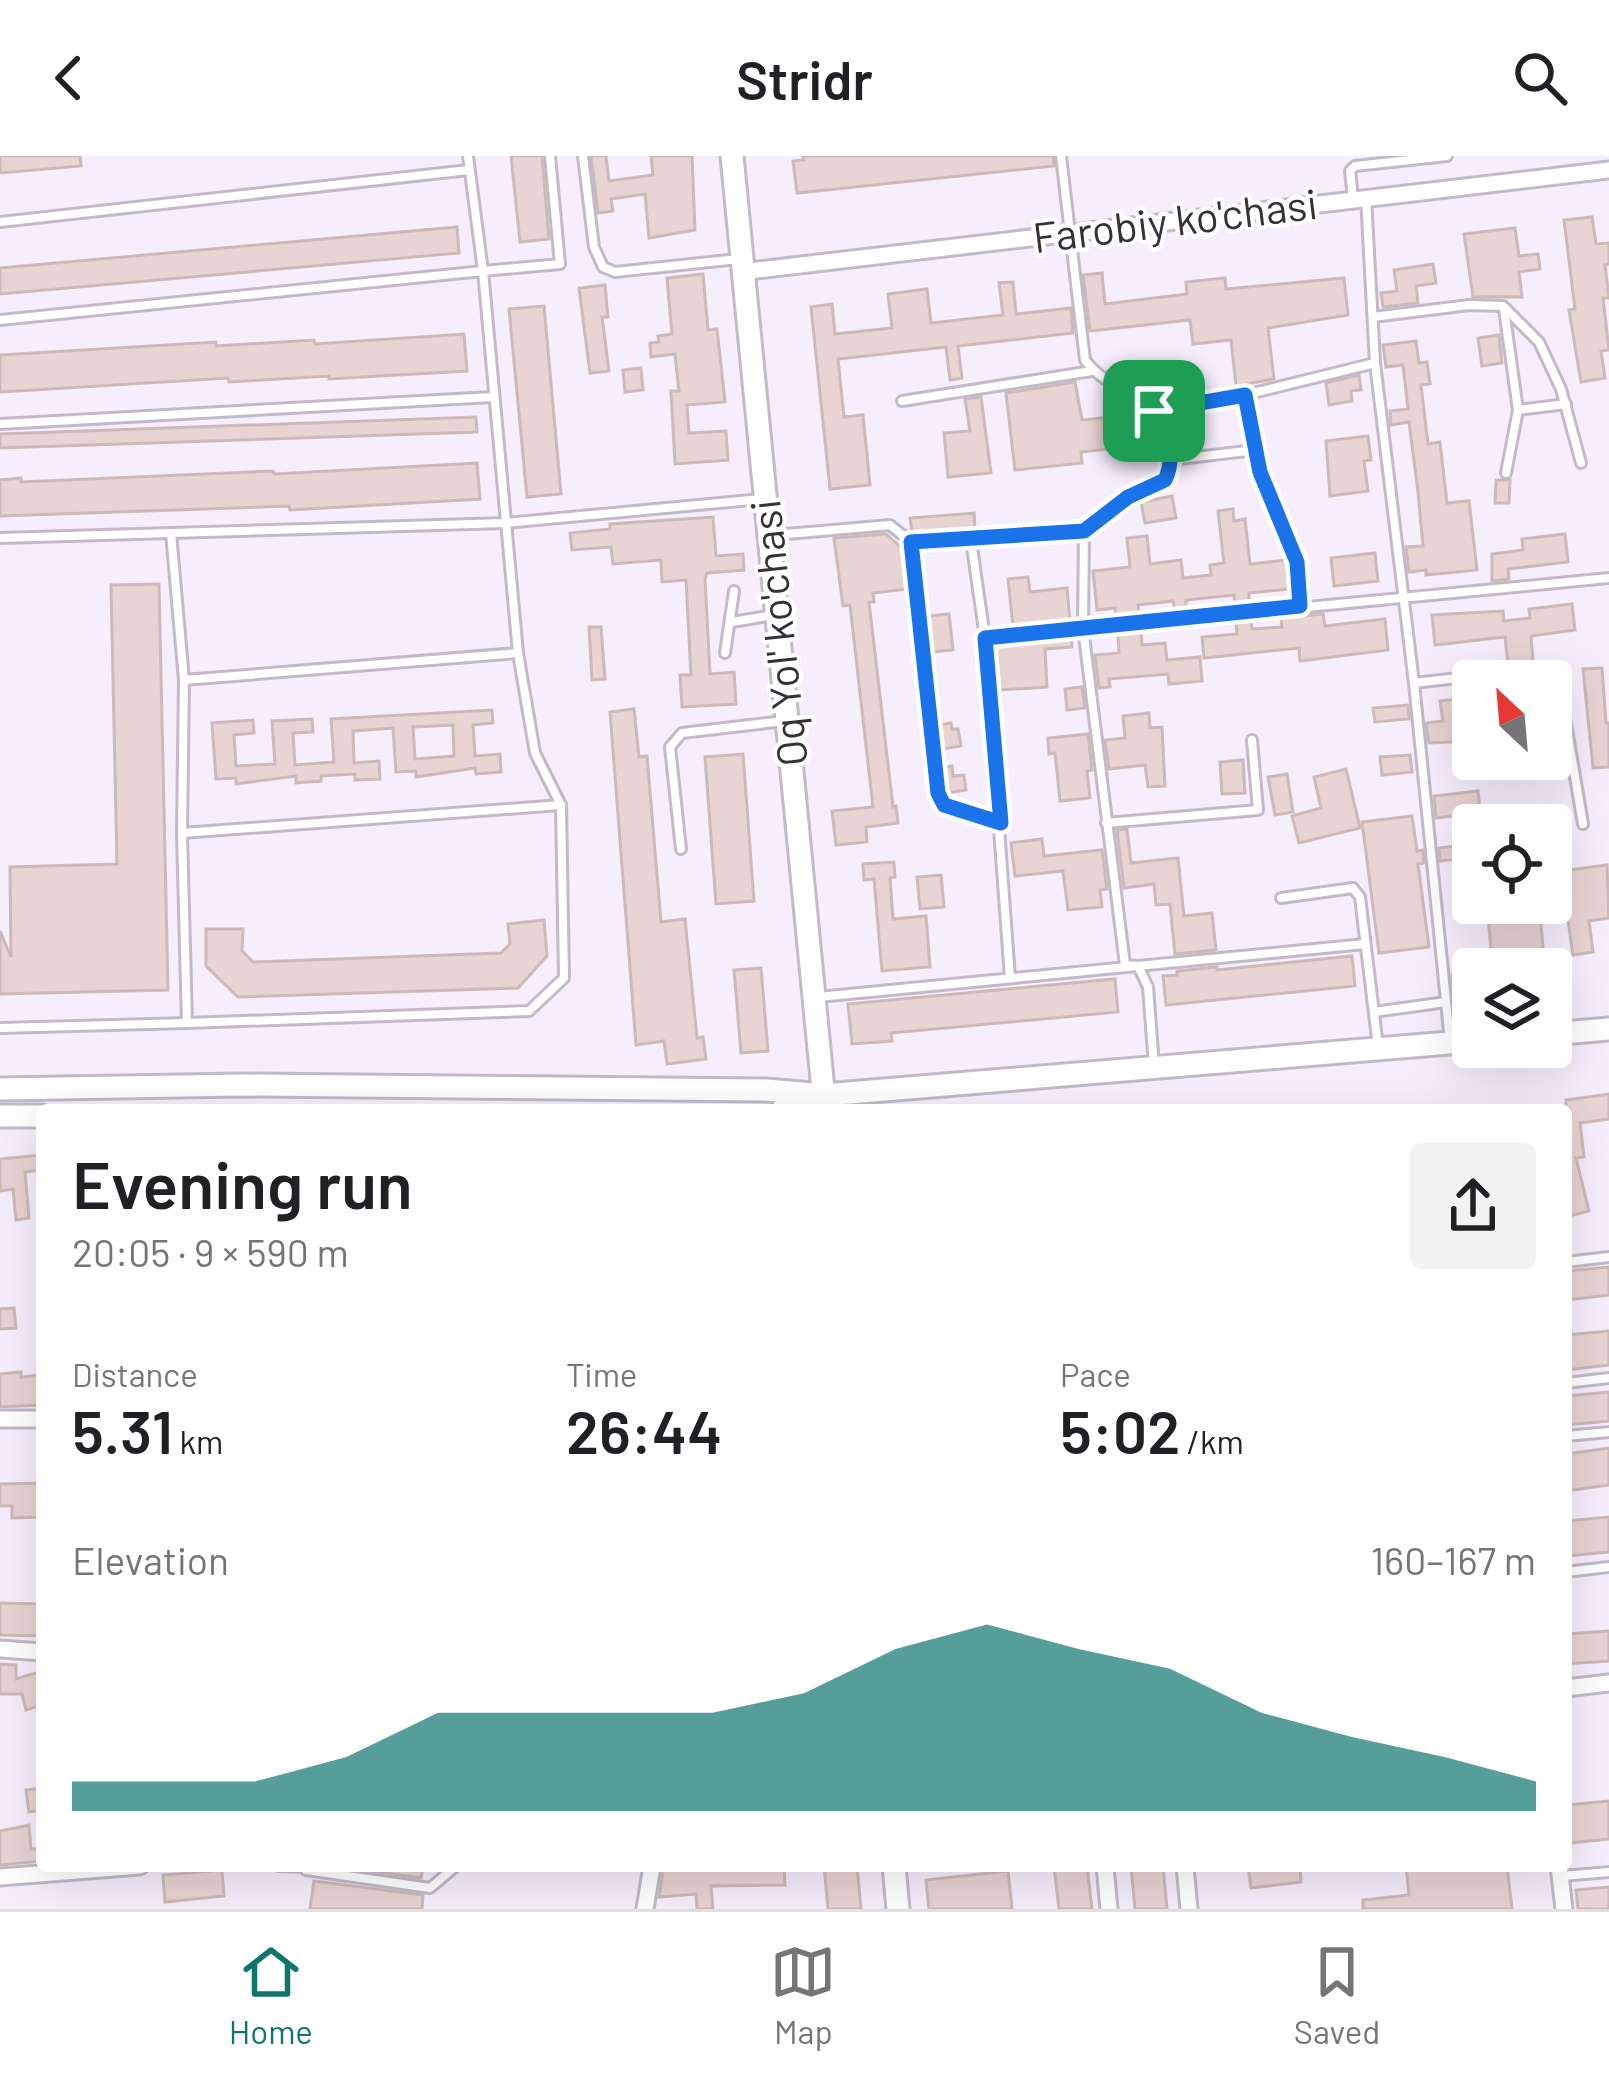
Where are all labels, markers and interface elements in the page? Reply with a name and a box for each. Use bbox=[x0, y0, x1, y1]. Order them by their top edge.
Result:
icon: back bbox=[36, 45, 102, 111]
icon: search bbox=[1507, 45, 1573, 111]
text: Stridr bbox=[736, 46, 873, 111]
street label: Farobiy ko'chasi bbox=[1030, 177, 1320, 262]
pin bbox=[1103, 360, 1205, 462]
icon: arrive bbox=[1121, 378, 1187, 444]
street label: Oq Yol' ko'chasi bbox=[738, 497, 817, 769]
north arrow bbox=[1452, 660, 1572, 780]
map controls bbox=[1452, 660, 1572, 1068]
button: locate bbox=[1452, 804, 1572, 924]
button: layers bbox=[1452, 948, 1572, 1068]
text: Evening run bbox=[72, 1143, 413, 1222]
button: share bbox=[1410, 1143, 1536, 1269]
text: 20:05 · 9 × 590 m bbox=[72, 1228, 349, 1275]
text: Distance bbox=[72, 1354, 198, 1394]
text: Time bbox=[566, 1354, 637, 1394]
text: Pace bbox=[1060, 1354, 1131, 1394]
text: 5.31 bbox=[72, 1394, 173, 1466]
text: 26:44 bbox=[566, 1394, 722, 1466]
text: 5:02 bbox=[1060, 1394, 1180, 1466]
text: km bbox=[173, 1421, 223, 1461]
text: /km bbox=[1180, 1421, 1244, 1461]
text: Elevation bbox=[72, 1536, 229, 1583]
text: 160–167 m bbox=[1370, 1536, 1536, 1583]
tab: Home bbox=[229, 1939, 313, 2051]
tab: Map bbox=[770, 1939, 836, 2051]
tab: Saved bbox=[1294, 1939, 1380, 2051]

